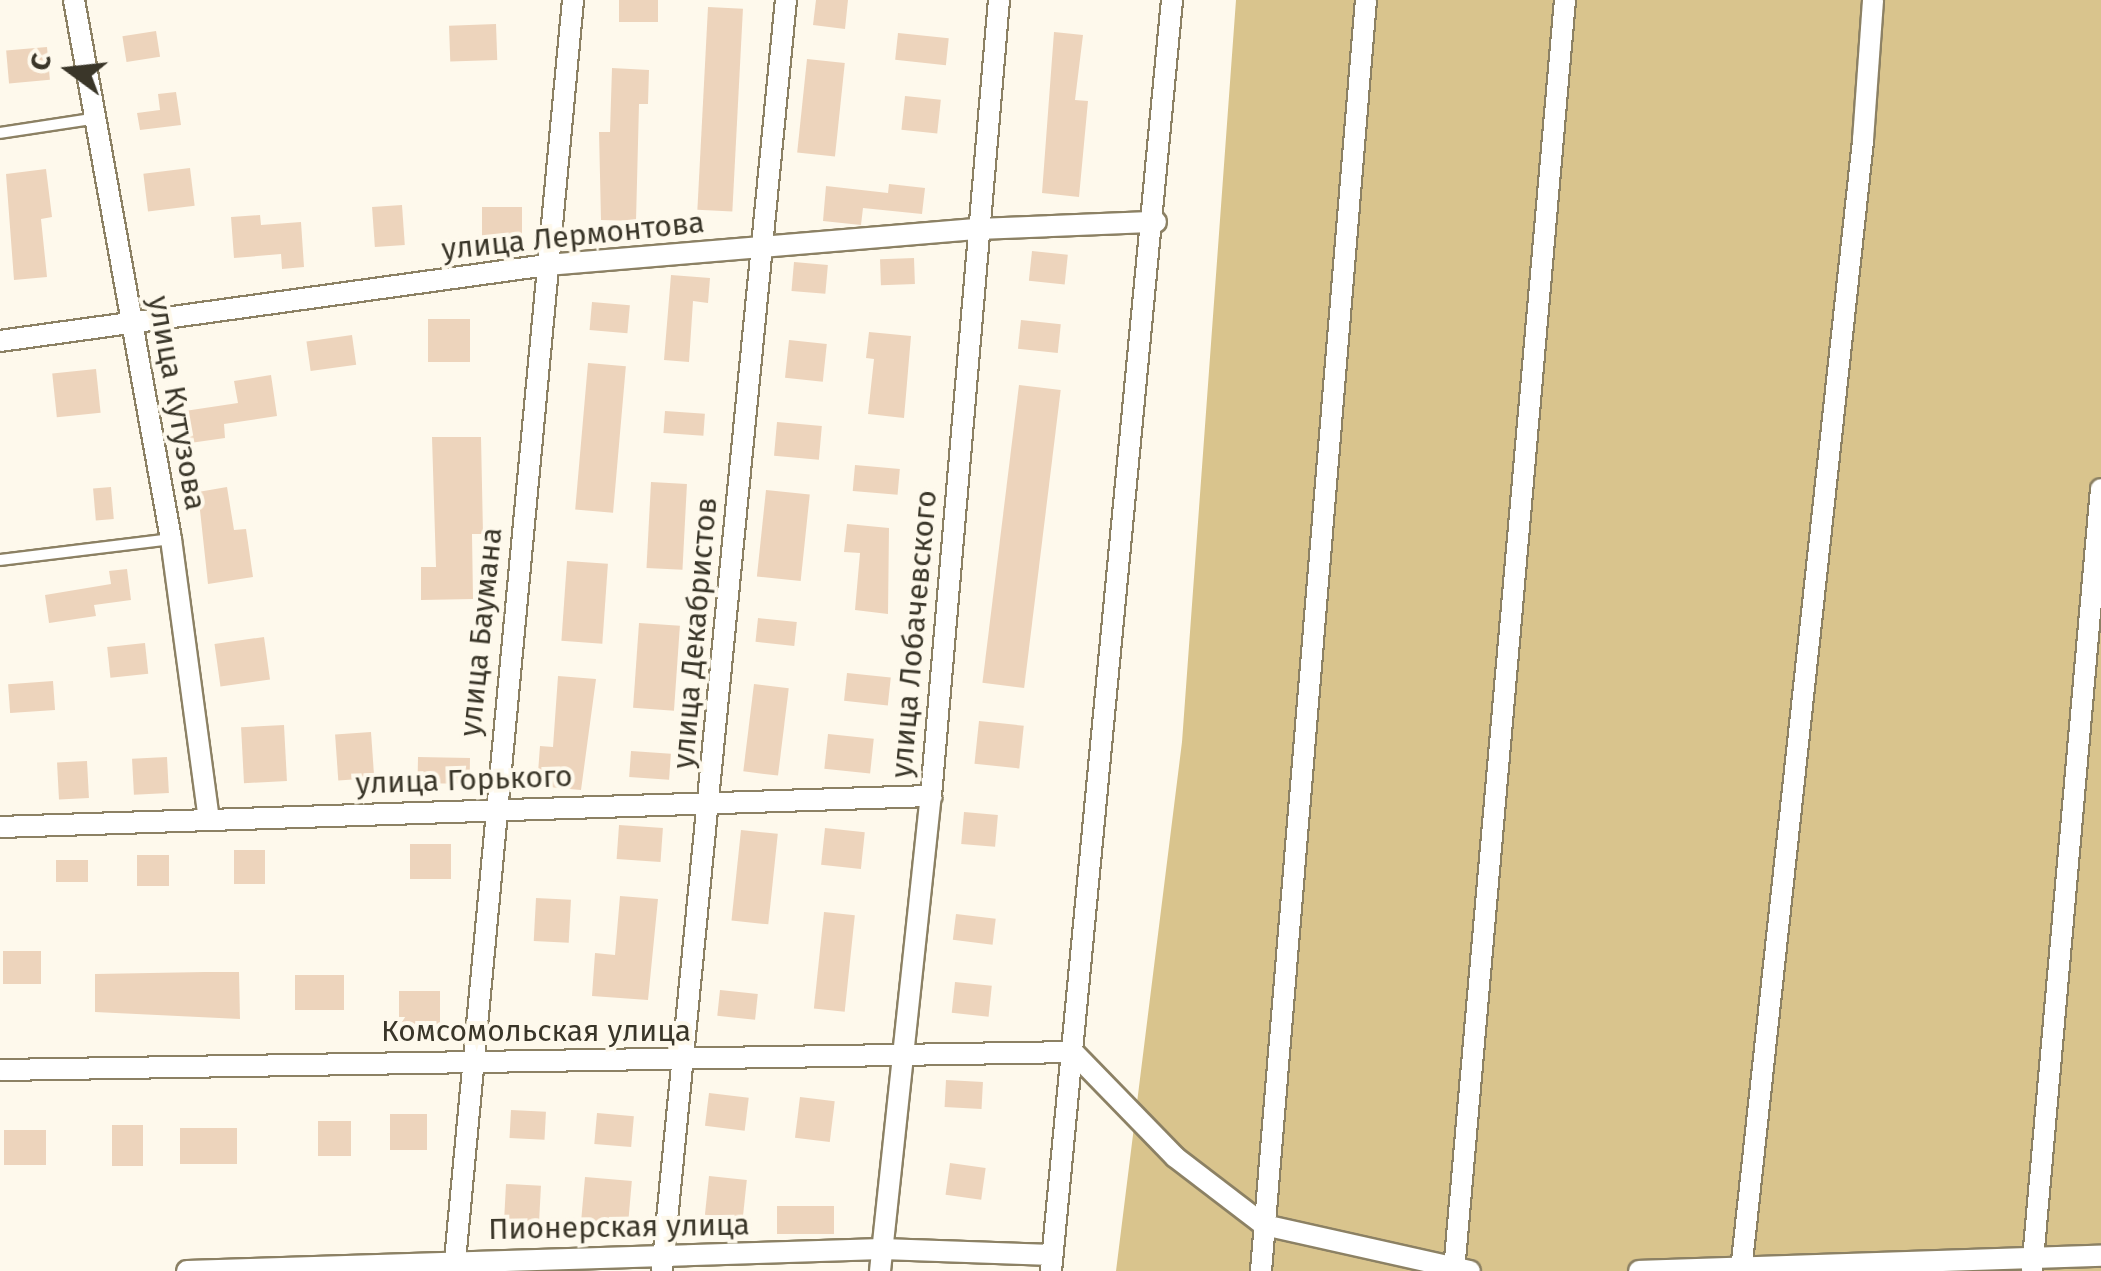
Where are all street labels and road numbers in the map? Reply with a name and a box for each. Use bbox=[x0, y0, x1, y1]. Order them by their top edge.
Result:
street label: улица Лермонтова bbox=[440, 204, 706, 268]
street label: улица Кутузова bbox=[140, 293, 214, 513]
street label: улица Лобачевского bbox=[883, 489, 945, 779]
street label: улица Декабристов bbox=[665, 496, 725, 770]
street label: улица Баумана bbox=[452, 526, 510, 738]
street label: улица Горького bbox=[355, 758, 573, 802]
street label: Комсомольская улица bbox=[381, 1013, 691, 1049]
street label: Пионерская улица bbox=[488, 1207, 750, 1247]

